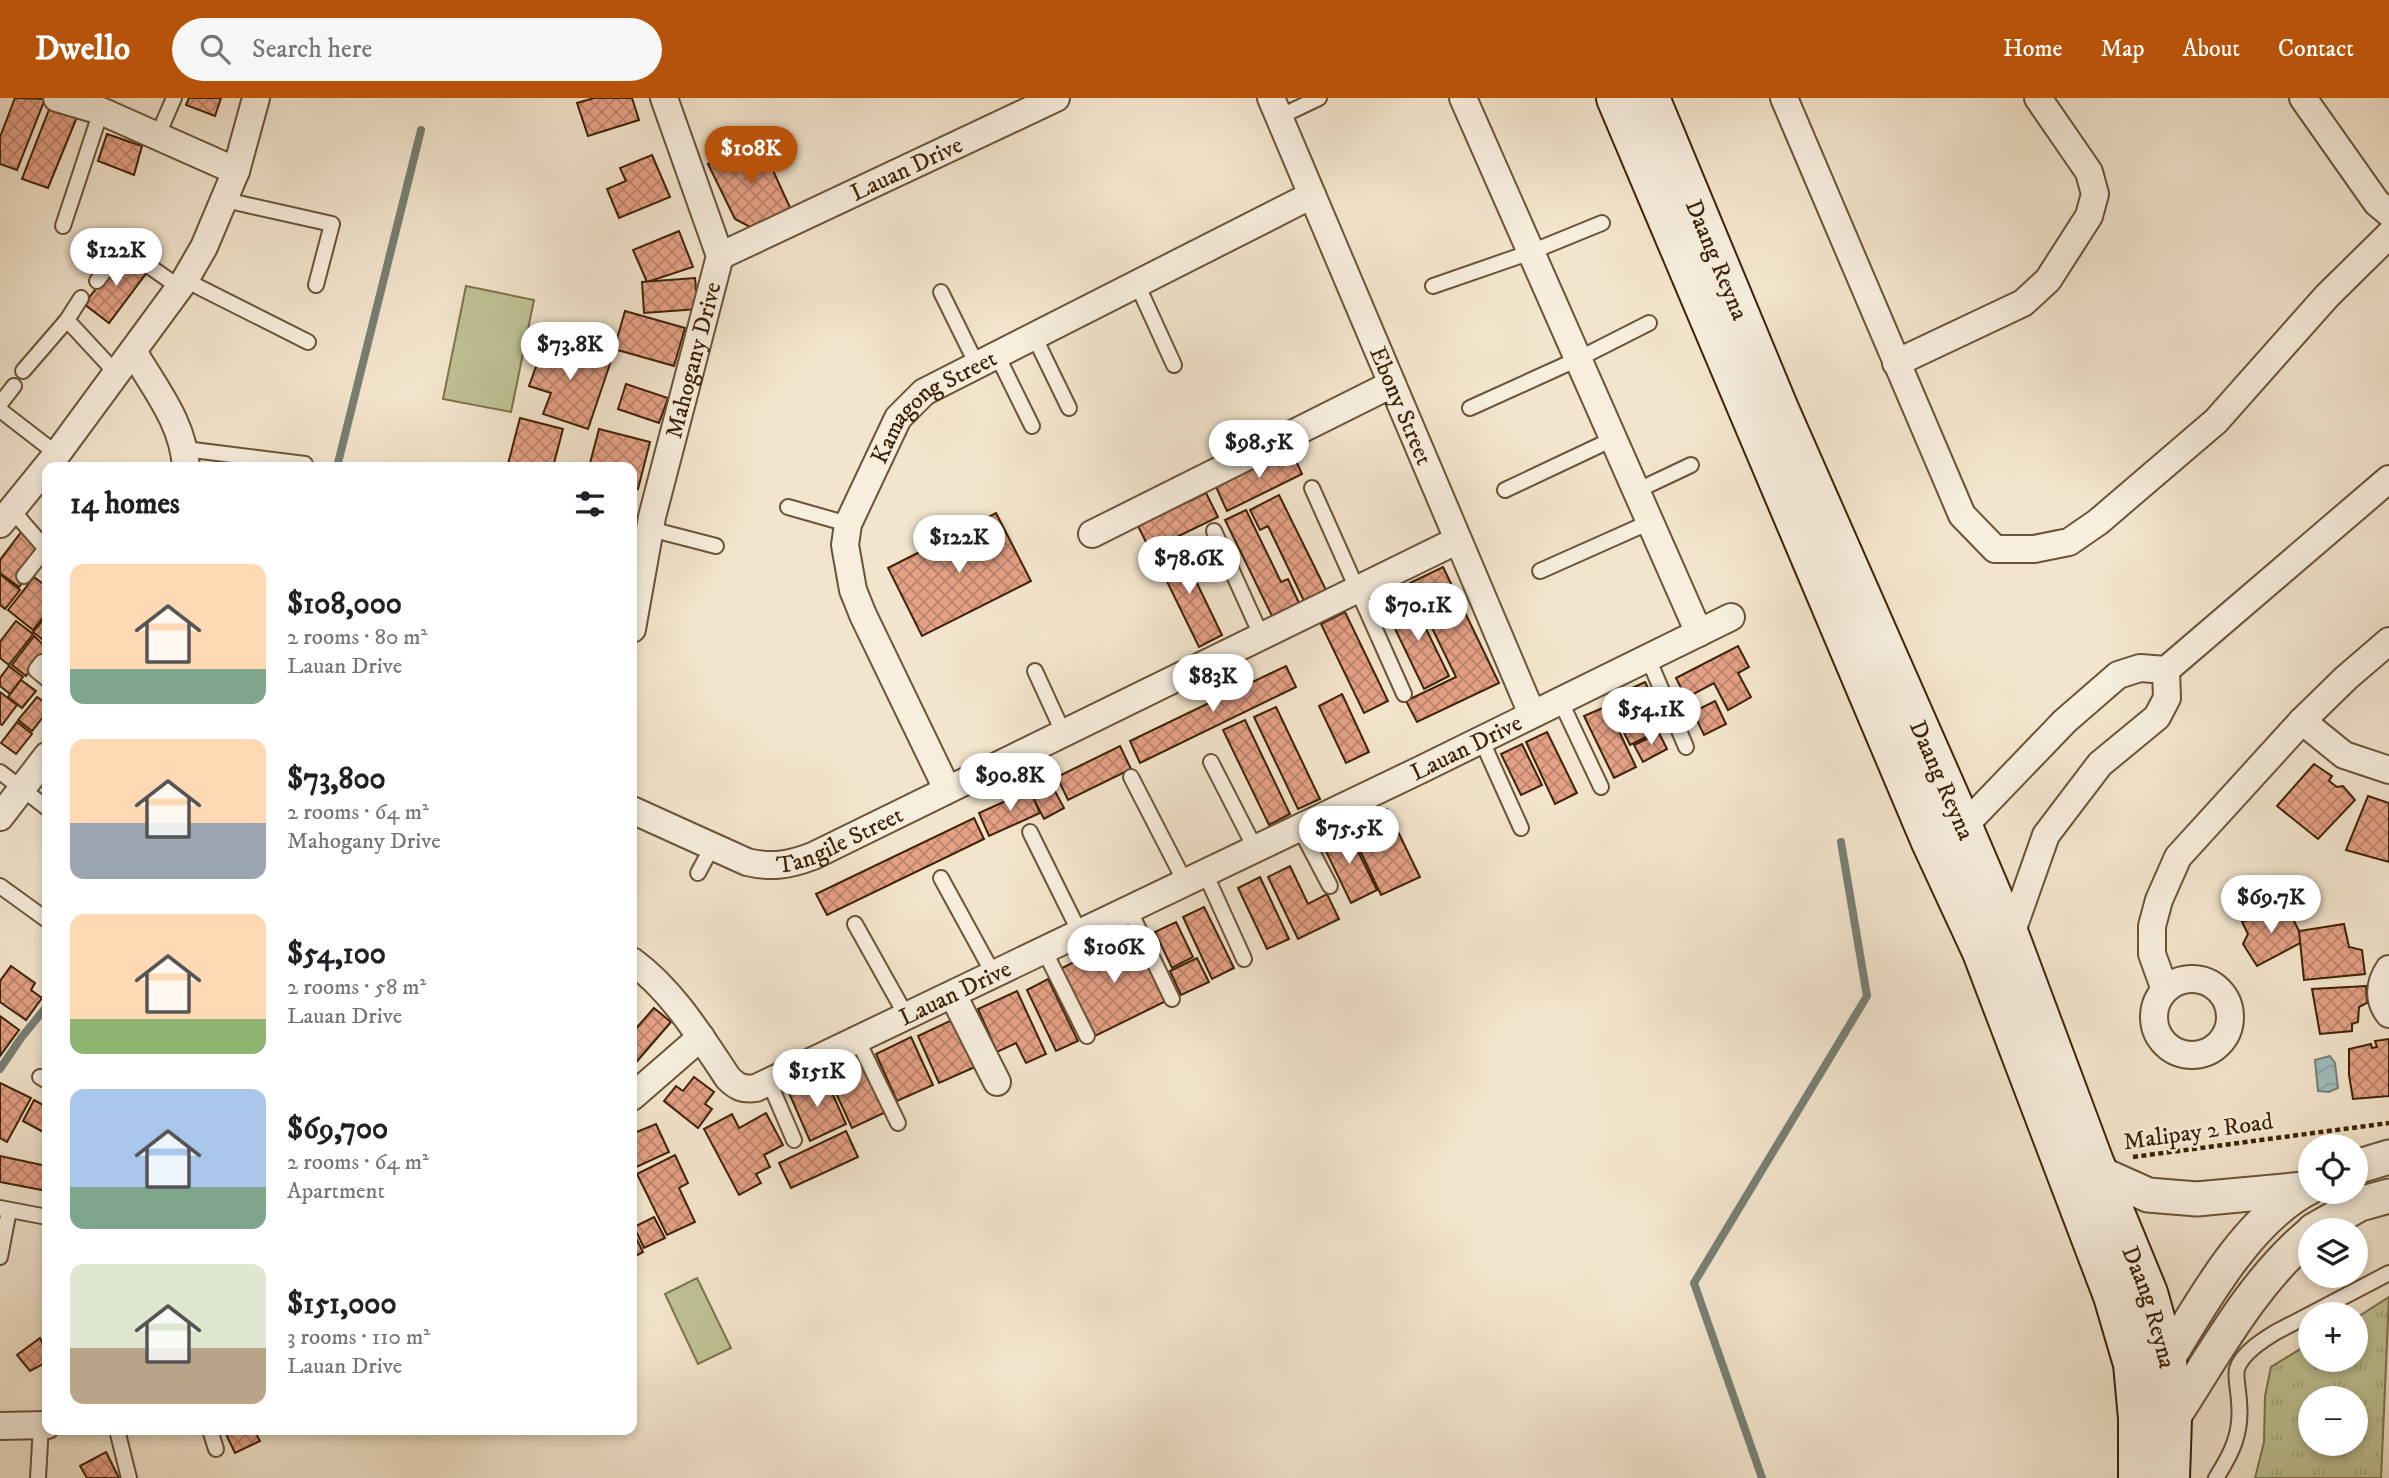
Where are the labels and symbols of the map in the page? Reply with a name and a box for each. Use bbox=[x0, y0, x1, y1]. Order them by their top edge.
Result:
pin: $108K bbox=[702, 126, 800, 186]
street label: Lauan Drive bbox=[846, 130, 968, 208]
street label: Daang Reyna bbox=[1678, 195, 1755, 325]
pin: $122K bbox=[67, 228, 165, 288]
street label: Mahogany Drive bbox=[659, 279, 729, 442]
pin: $73.8K bbox=[513, 322, 627, 382]
street label: Ebony Street bbox=[1362, 342, 1439, 470]
street label: Kamagong Street bbox=[865, 343, 1002, 469]
pin: $98.5K bbox=[1202, 420, 1316, 480]
pin: $122K bbox=[910, 516, 1008, 575]
pin: $78.6K bbox=[1132, 536, 1246, 596]
pin: $70.1K bbox=[1361, 584, 1475, 643]
pin: $83K bbox=[1172, 654, 1254, 714]
pin: $54.1K bbox=[1594, 688, 1708, 747]
street label: Lauan Drive bbox=[1406, 708, 1527, 788]
street label: Daang Reyna bbox=[1902, 716, 1981, 845]
pin: $90.8K bbox=[953, 754, 1067, 813]
street label: Tangile Street bbox=[774, 800, 908, 881]
pin: $75.5K bbox=[1292, 806, 1406, 866]
pin: $69.7K bbox=[2214, 876, 2328, 935]
pin: $106K bbox=[1065, 926, 1163, 985]
street label: Lauan Drive bbox=[895, 954, 1016, 1033]
pin: $151K bbox=[768, 1049, 866, 1109]
street label: Malipay 2 Road bbox=[2121, 1107, 2275, 1157]
street label: Daang Reyna bbox=[2114, 1242, 2182, 1370]

